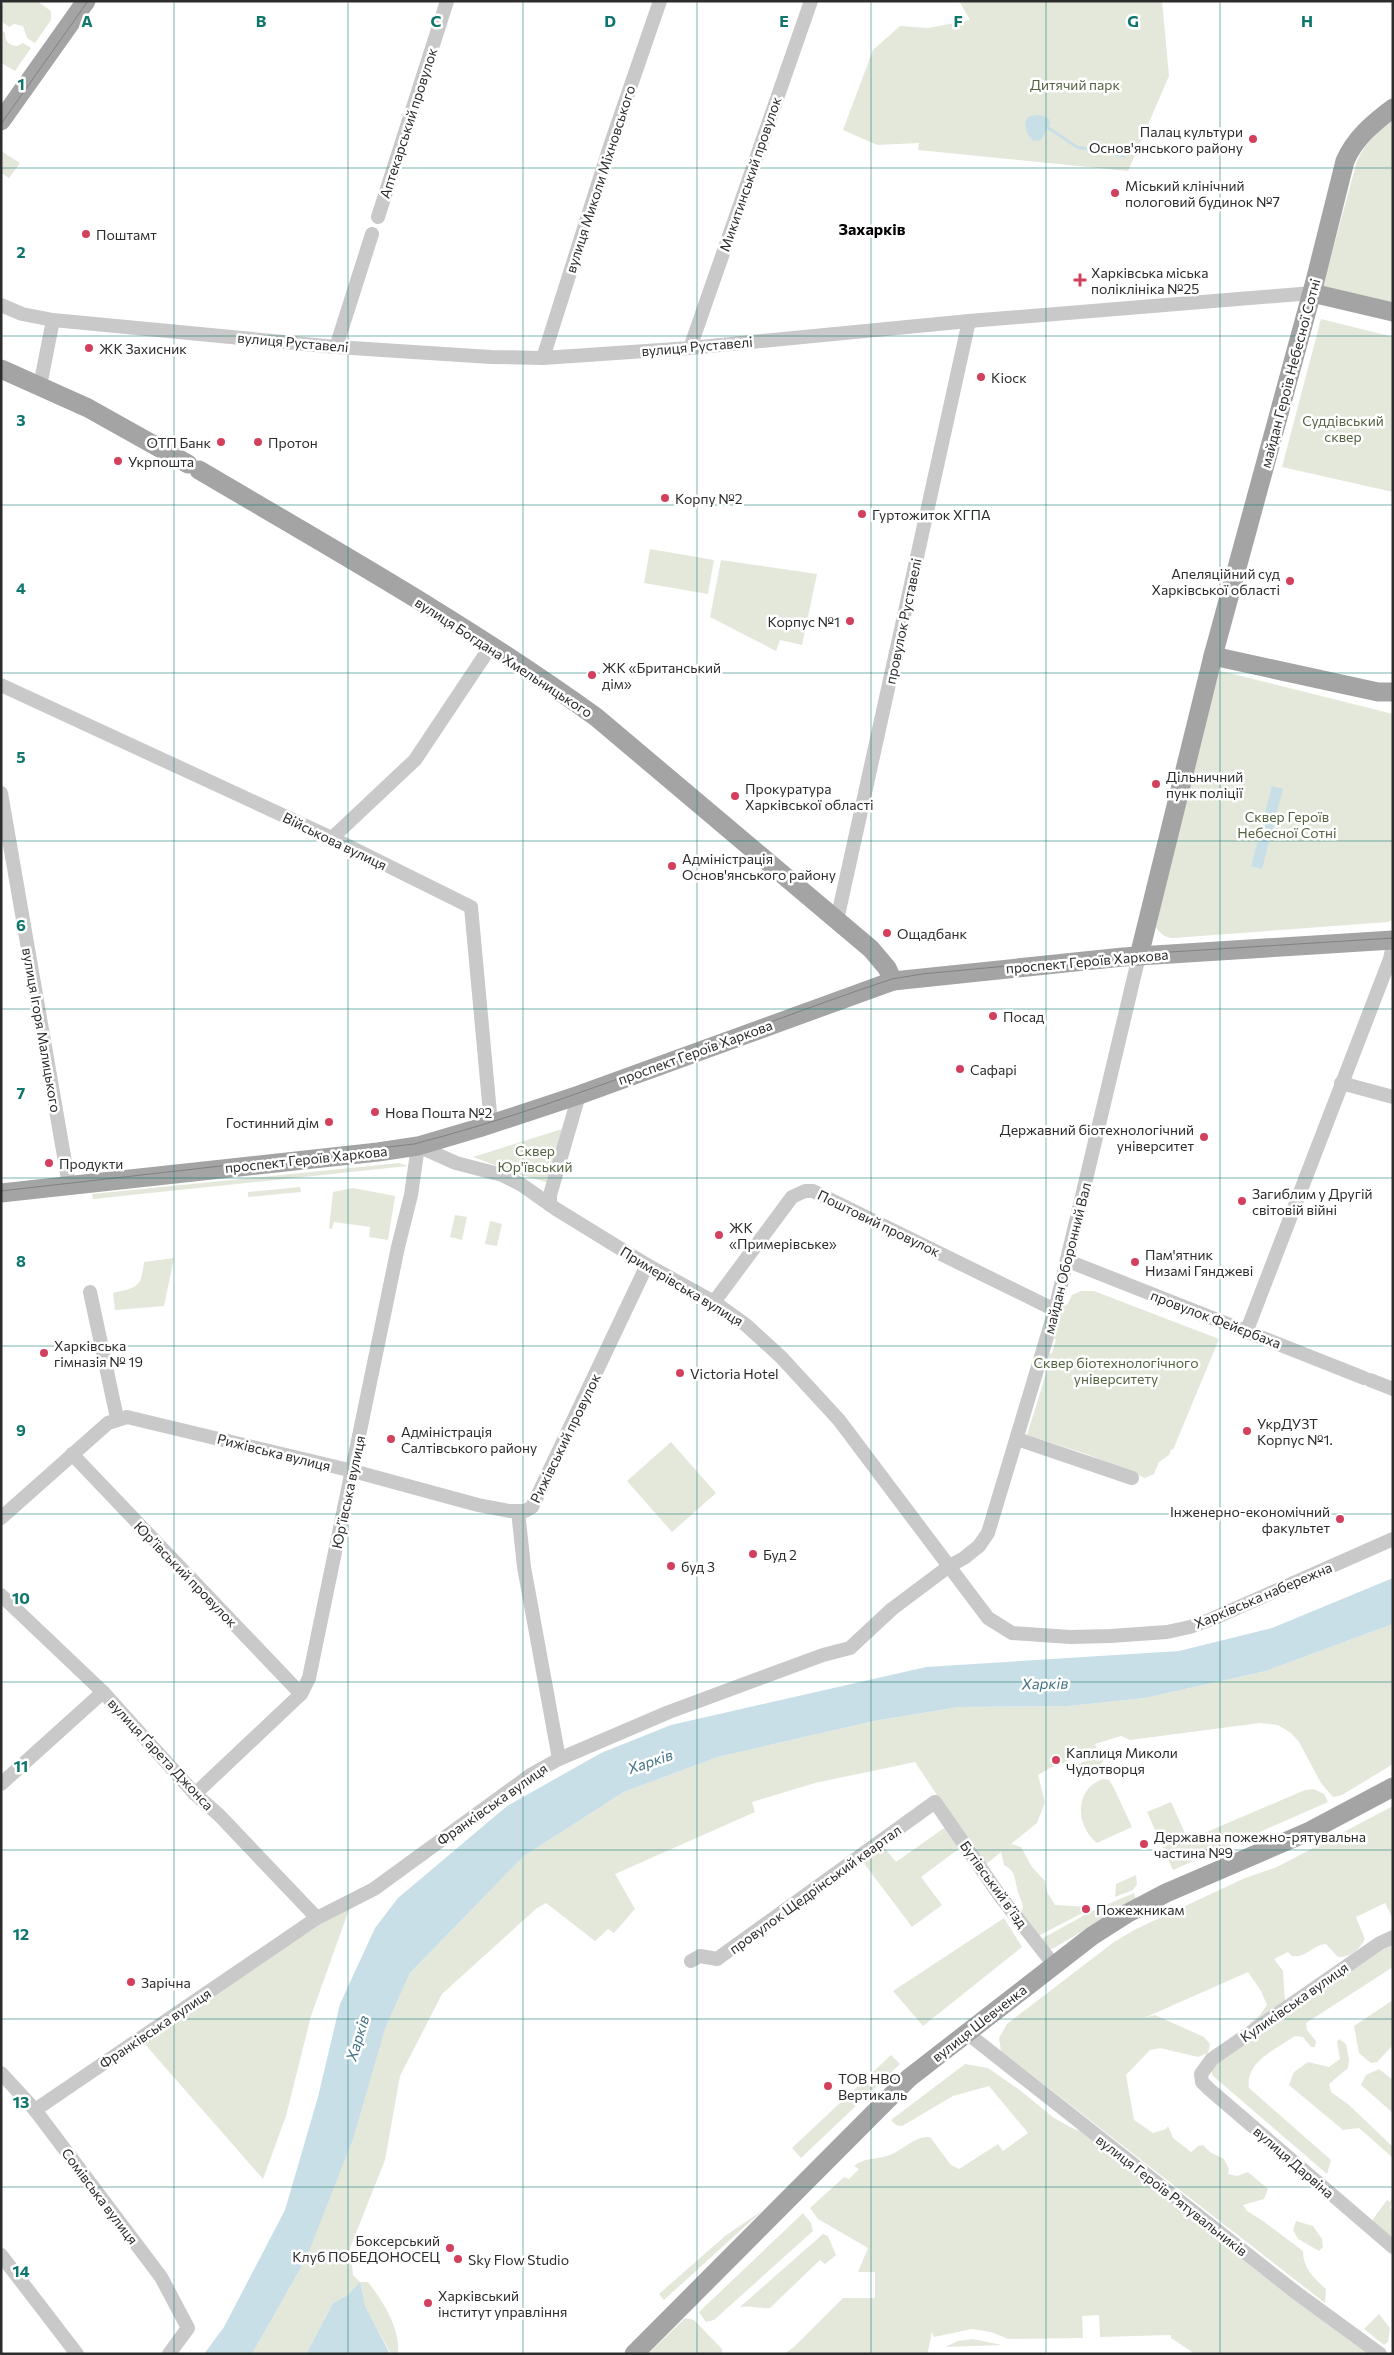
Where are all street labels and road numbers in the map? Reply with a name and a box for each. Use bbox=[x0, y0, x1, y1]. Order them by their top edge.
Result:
street label: Аптекарський провулок bbox=[376, 45, 441, 200]
street label: вулиця Миколи Міхновського bbox=[562, 83, 638, 275]
street label: Микитинський провулок bbox=[716, 94, 785, 254]
street label: майдан Героїв Небесної Сотні bbox=[1257, 277, 1323, 469]
street label: вулиця Руставелі bbox=[237, 329, 349, 355]
street label: вулиця Руставелі bbox=[641, 333, 753, 359]
street label: провулок Руставелі bbox=[881, 556, 925, 686]
street label: вулиця Богдана Хмельницького bbox=[412, 593, 596, 721]
street label: Військова вулиця bbox=[280, 808, 390, 874]
street label: проспект Героїв Харкова bbox=[1005, 945, 1169, 977]
street label: вулиця Ігоря Малицького bbox=[19, 946, 65, 1114]
street label: проспект Героїв Харкова bbox=[615, 1016, 775, 1088]
street label: проспект Героїв Харкова bbox=[224, 1142, 388, 1176]
street label: майдан Оборонний Вал bbox=[1040, 1181, 1094, 1335]
street label: Поштовий провулок bbox=[815, 1186, 943, 1260]
street label: Примерівська вулиця bbox=[617, 1243, 747, 1329]
street label: провулок Фейєрбаха bbox=[1148, 1286, 1284, 1352]
street label: Рижівський провулок bbox=[526, 1370, 604, 1506]
street label: Рижівська вулиця bbox=[216, 1430, 332, 1474]
street label: Юр’ївська вулиця bbox=[328, 1434, 368, 1550]
street label: Юр’ївський провулок bbox=[131, 1517, 241, 1631]
street label: Харківська набережна bbox=[1192, 1558, 1334, 1632]
street label: вулиця Ґарета Джонса bbox=[105, 1695, 217, 1813]
street label: Франківська вулиця bbox=[433, 1759, 551, 1849]
street label: провулок Щедрінський квартал bbox=[726, 1821, 904, 1957]
street label: Бутівський в’їзд bbox=[957, 1837, 1031, 1931]
street label: Куликівська вулиця bbox=[1237, 1958, 1351, 2046]
street label: вулиця Шевченка bbox=[928, 1981, 1030, 2065]
street label: Франківська вулиця bbox=[96, 1984, 214, 2072]
street label: вулиця Дарвіна bbox=[1250, 2122, 1338, 2202]
street label: вулиця Героїв Рятувальників bbox=[1093, 2131, 1251, 2259]
street label: Сомівська вулиця bbox=[58, 2144, 142, 2248]

